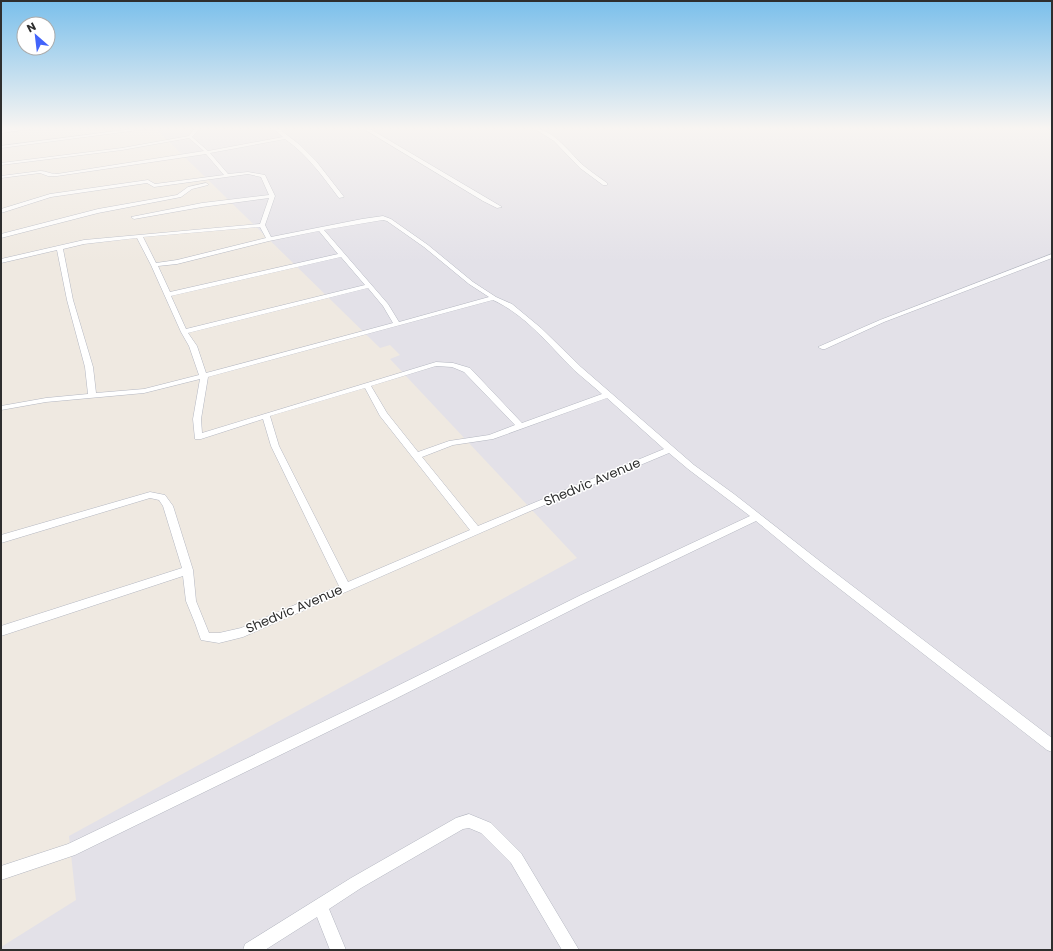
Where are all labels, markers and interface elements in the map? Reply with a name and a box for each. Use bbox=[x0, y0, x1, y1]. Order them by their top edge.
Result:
north arrow bbox=[16, 16, 56, 56]
text: N bbox=[24, 18, 39, 36]
street label: Shedvic Avenue bbox=[541, 453, 643, 511]
street label: Shedvic Avenue bbox=[243, 580, 345, 638]

